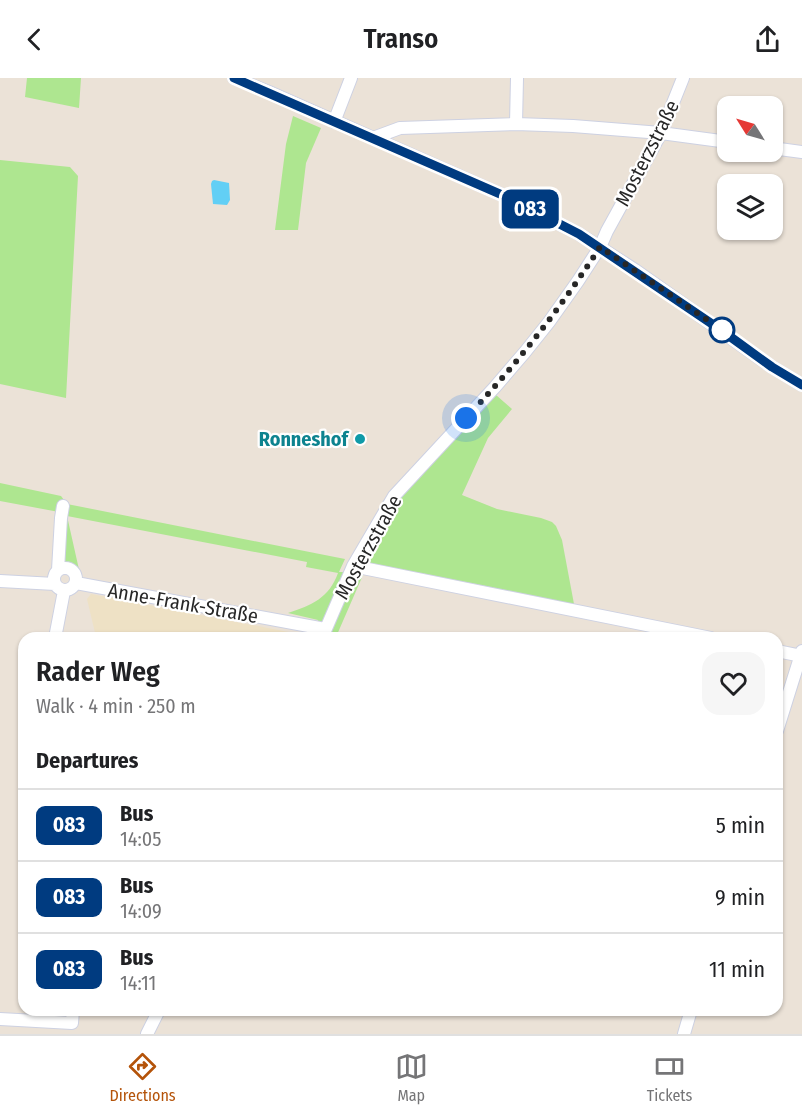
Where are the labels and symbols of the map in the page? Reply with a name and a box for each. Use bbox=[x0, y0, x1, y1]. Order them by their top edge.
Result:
street label: Mosterzstraße bbox=[610, 96, 684, 210]
north arrow bbox=[717, 96, 783, 162]
line badge: 083 bbox=[496, 190, 564, 228]
unlabelled marker bbox=[709, 317, 735, 343]
your location bbox=[451, 403, 481, 433]
place label: Ronneshof bbox=[259, 427, 349, 451]
marker: Ronneshof bbox=[353, 432, 367, 446]
street label: Mosterzstraße bbox=[329, 491, 407, 603]
street label: Anne-Frank-Straße bbox=[106, 578, 260, 628]

